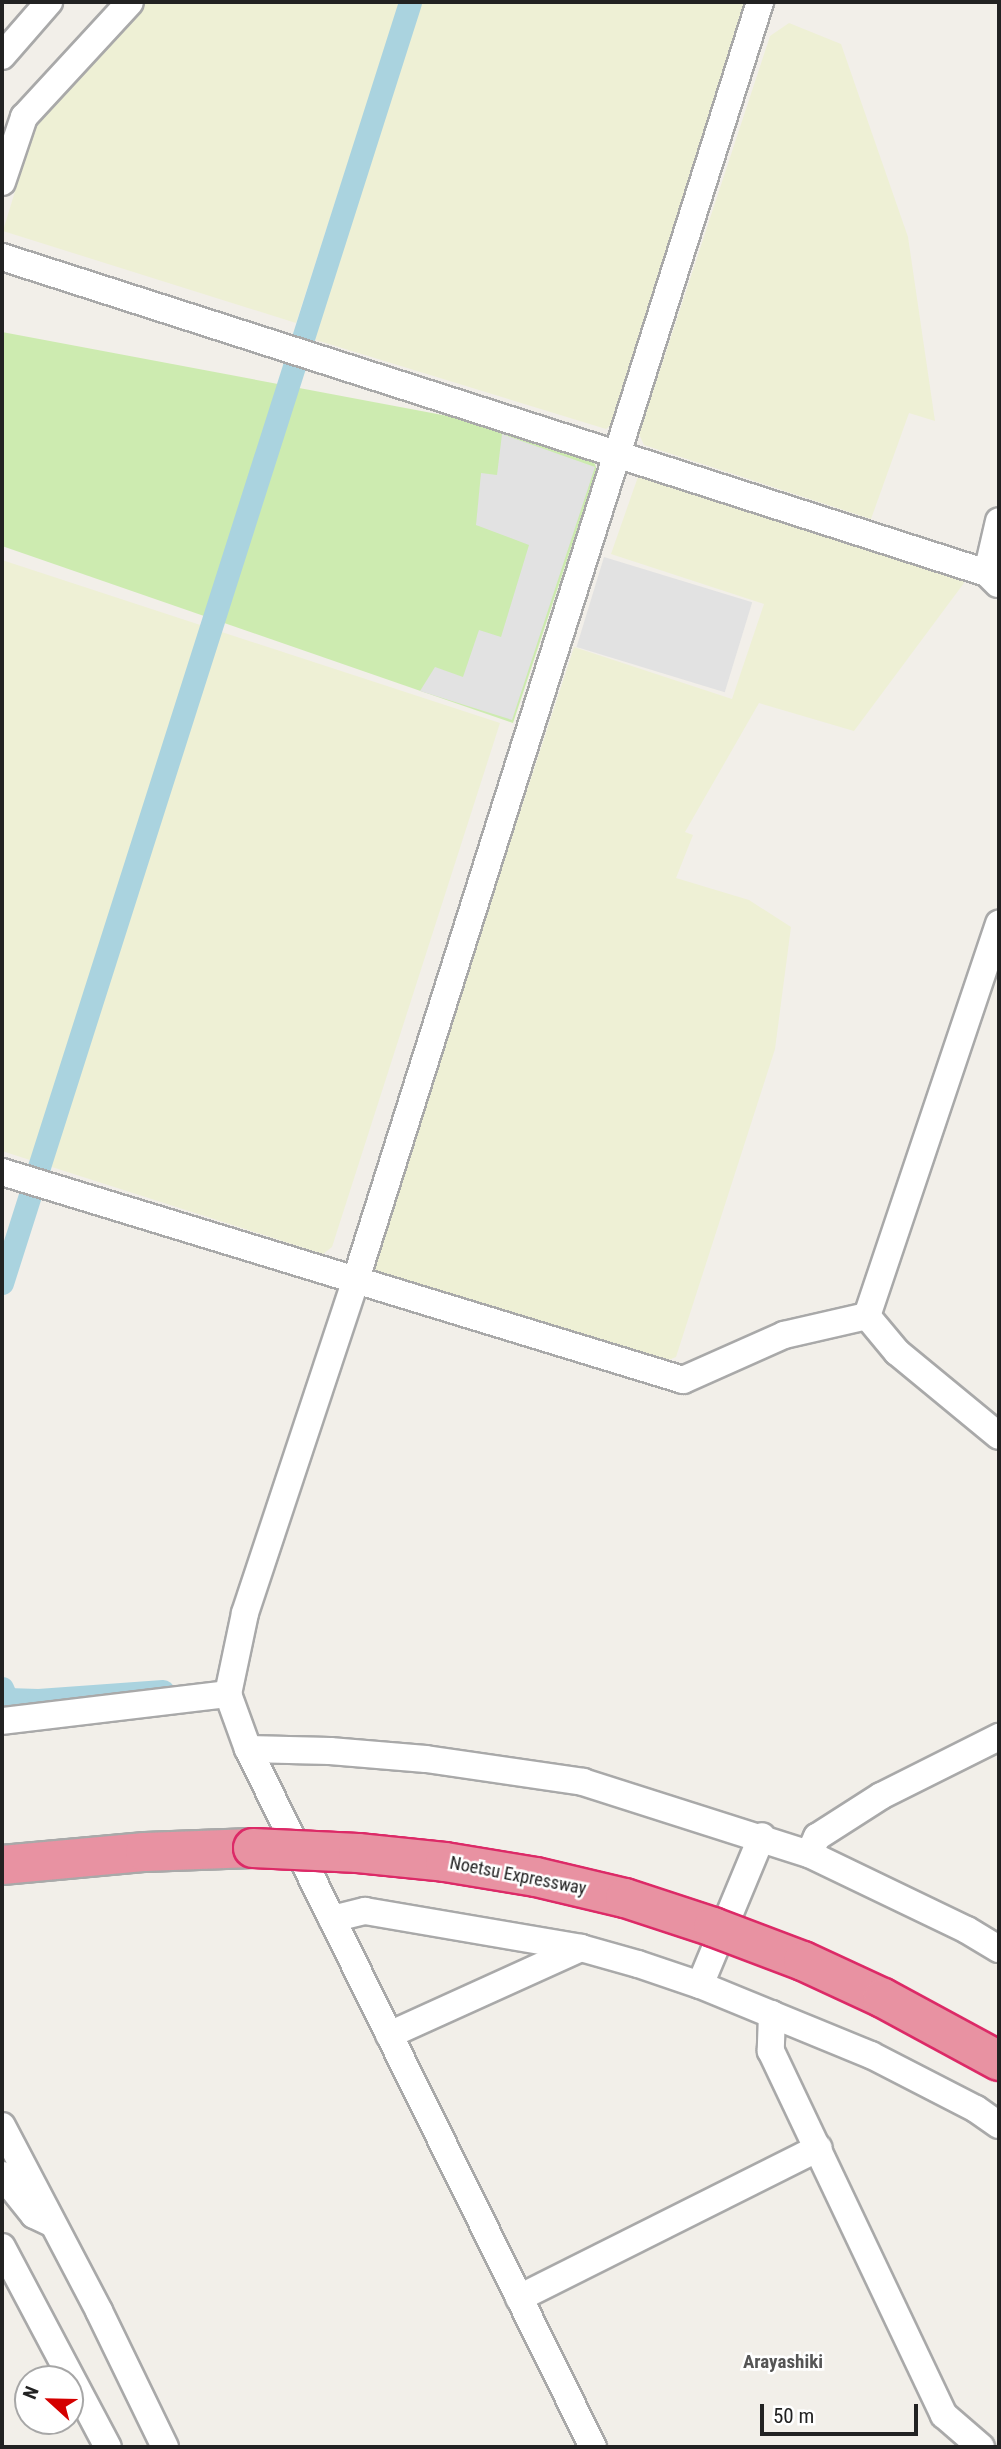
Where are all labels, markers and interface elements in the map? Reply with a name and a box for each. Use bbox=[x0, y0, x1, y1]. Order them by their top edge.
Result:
street label: Noetsu Expressway bbox=[448, 1852, 588, 1900]
district label: Arayashiki bbox=[743, 2351, 823, 2373]
north arrow bbox=[14, 2365, 84, 2435]
text: N bbox=[18, 2383, 44, 2402]
scale bar bbox=[763, 2390, 920, 2434]
text: 50 m bbox=[773, 2404, 814, 2428]

